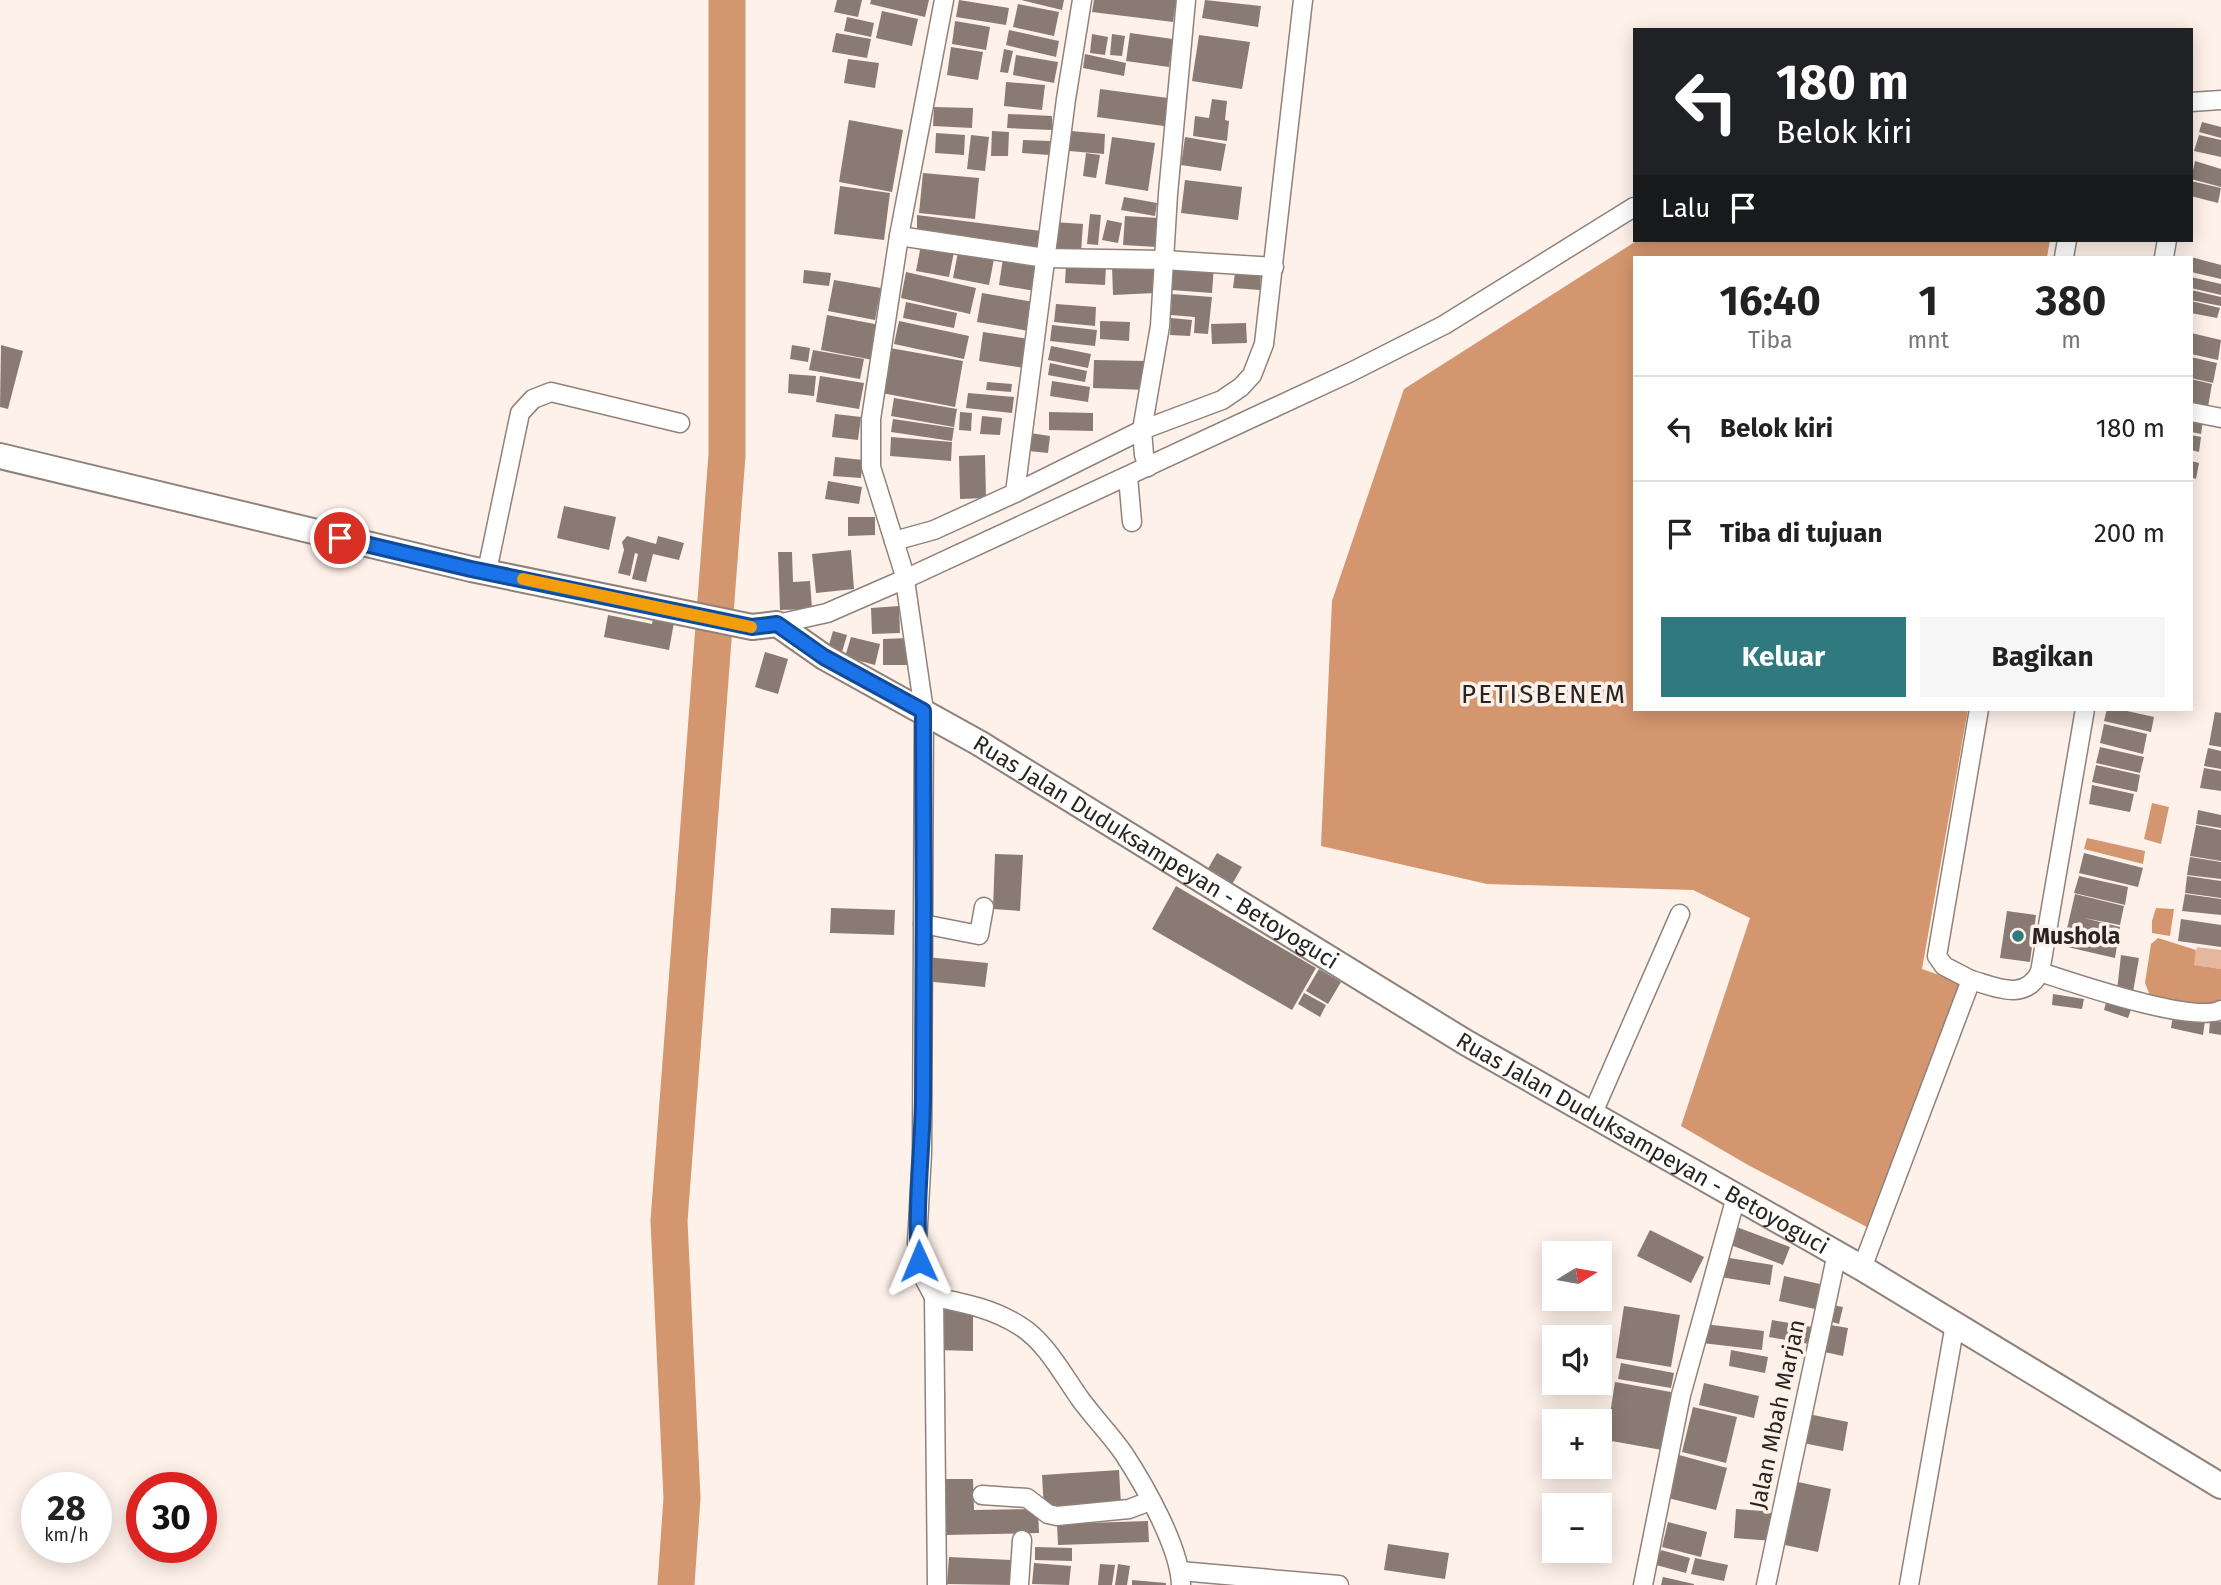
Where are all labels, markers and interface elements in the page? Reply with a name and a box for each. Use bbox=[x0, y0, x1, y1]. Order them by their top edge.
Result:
text: 180 m bbox=[1776, 53, 1909, 112]
icon: left bbox=[1661, 56, 1752, 147]
text: Belok kiri bbox=[1776, 113, 1912, 151]
icon: arrive bbox=[1724, 189, 1762, 227]
text: Lalu bbox=[1661, 193, 1710, 224]
text: 16:40 bbox=[1720, 276, 1821, 326]
text: 1 bbox=[1919, 276, 1938, 326]
text: 380 bbox=[2036, 276, 2106, 326]
text: Tiba bbox=[1748, 326, 1792, 354]
text: mnt bbox=[1908, 326, 1949, 354]
text: m bbox=[2061, 326, 2081, 354]
icon: left bbox=[1661, 410, 1699, 448]
text: Belok kiri bbox=[1720, 413, 1833, 444]
text: 180 m bbox=[2096, 413, 2165, 444]
pin bbox=[310, 508, 370, 568]
icon: arrive bbox=[1661, 515, 1699, 553]
text: Tiba di tujuan bbox=[1720, 518, 1882, 549]
text: 200 m bbox=[2094, 518, 2165, 549]
icon: arrive bbox=[321, 519, 359, 557]
button: Keluar bbox=[1661, 617, 1906, 697]
button: Bagikan bbox=[1920, 617, 2165, 697]
district label: PETISBENEM bbox=[1461, 679, 1627, 710]
street label: Ruas Jalan Duduksampeyan - Betoyoguci bbox=[968, 729, 1344, 975]
place label: Mushola bbox=[2032, 922, 2120, 950]
marker: Mushola bbox=[2010, 928, 2026, 944]
street label: Ruas Jalan Duduksampeyan - Betoyoguci bbox=[1451, 1026, 1834, 1260]
position arrow bbox=[882, 1224, 956, 1298]
north arrow bbox=[1542, 1241, 1612, 1311]
map controls bbox=[1542, 1241, 1612, 1563]
street label: Jalan Mbah Marjan bbox=[1743, 1317, 1811, 1511]
button: sound bbox=[1542, 1325, 1612, 1395]
button: + bbox=[1542, 1409, 1612, 1479]
speed limit sign: 30 bbox=[126, 1472, 217, 1563]
text: 28 bbox=[47, 1487, 86, 1529]
button: − bbox=[1542, 1493, 1612, 1563]
text: km/h bbox=[44, 1524, 89, 1546]

